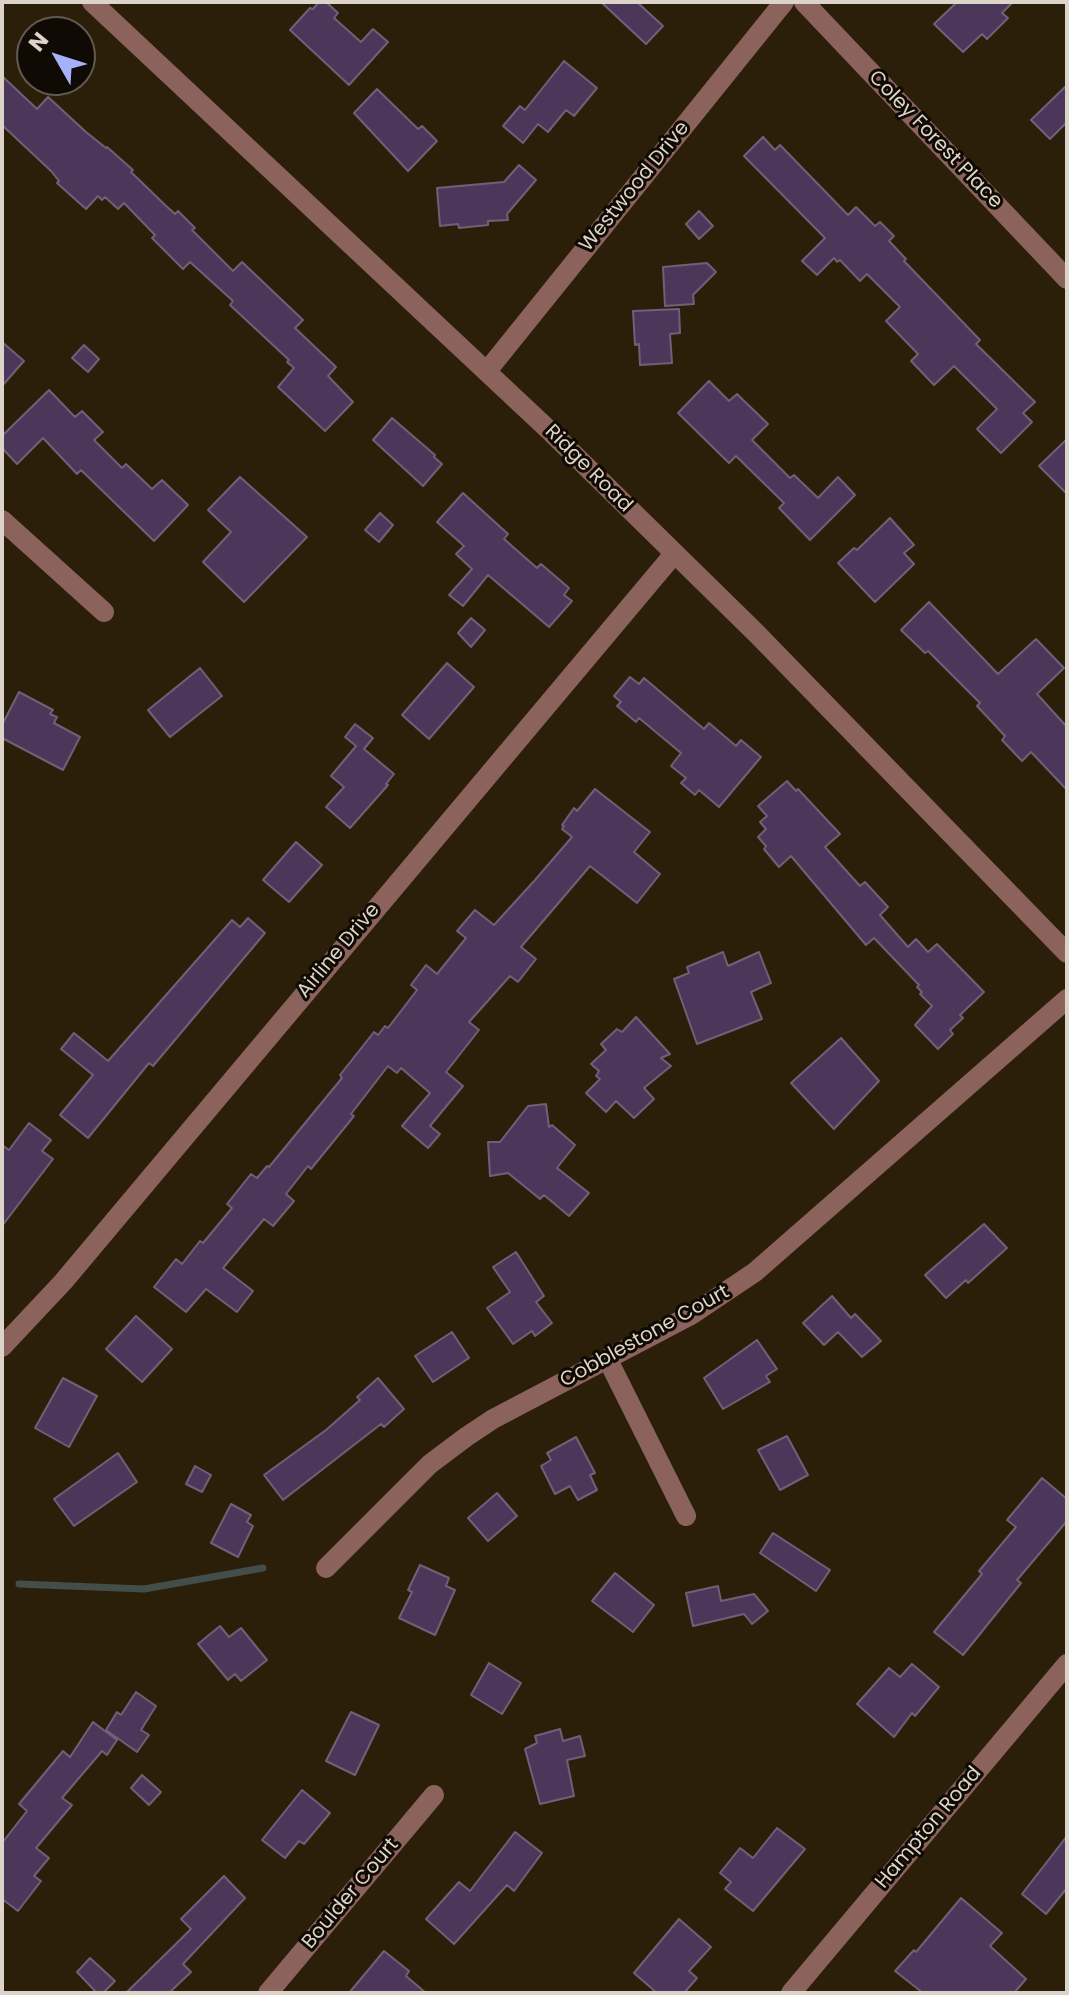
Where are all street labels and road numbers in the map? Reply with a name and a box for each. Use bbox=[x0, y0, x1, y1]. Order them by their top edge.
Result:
street label: Coley Forest Place bbox=[863, 66, 1007, 214]
street label: Westwood Drive bbox=[575, 117, 695, 257]
street label: Ridge Road bbox=[539, 420, 637, 518]
street label: Airline Drive bbox=[292, 899, 386, 1003]
street label: Cobblestone Court bbox=[556, 1281, 734, 1393]
street label: Hampton Road bbox=[871, 1762, 987, 1894]
street label: Boulder Court bbox=[298, 1834, 404, 1954]

